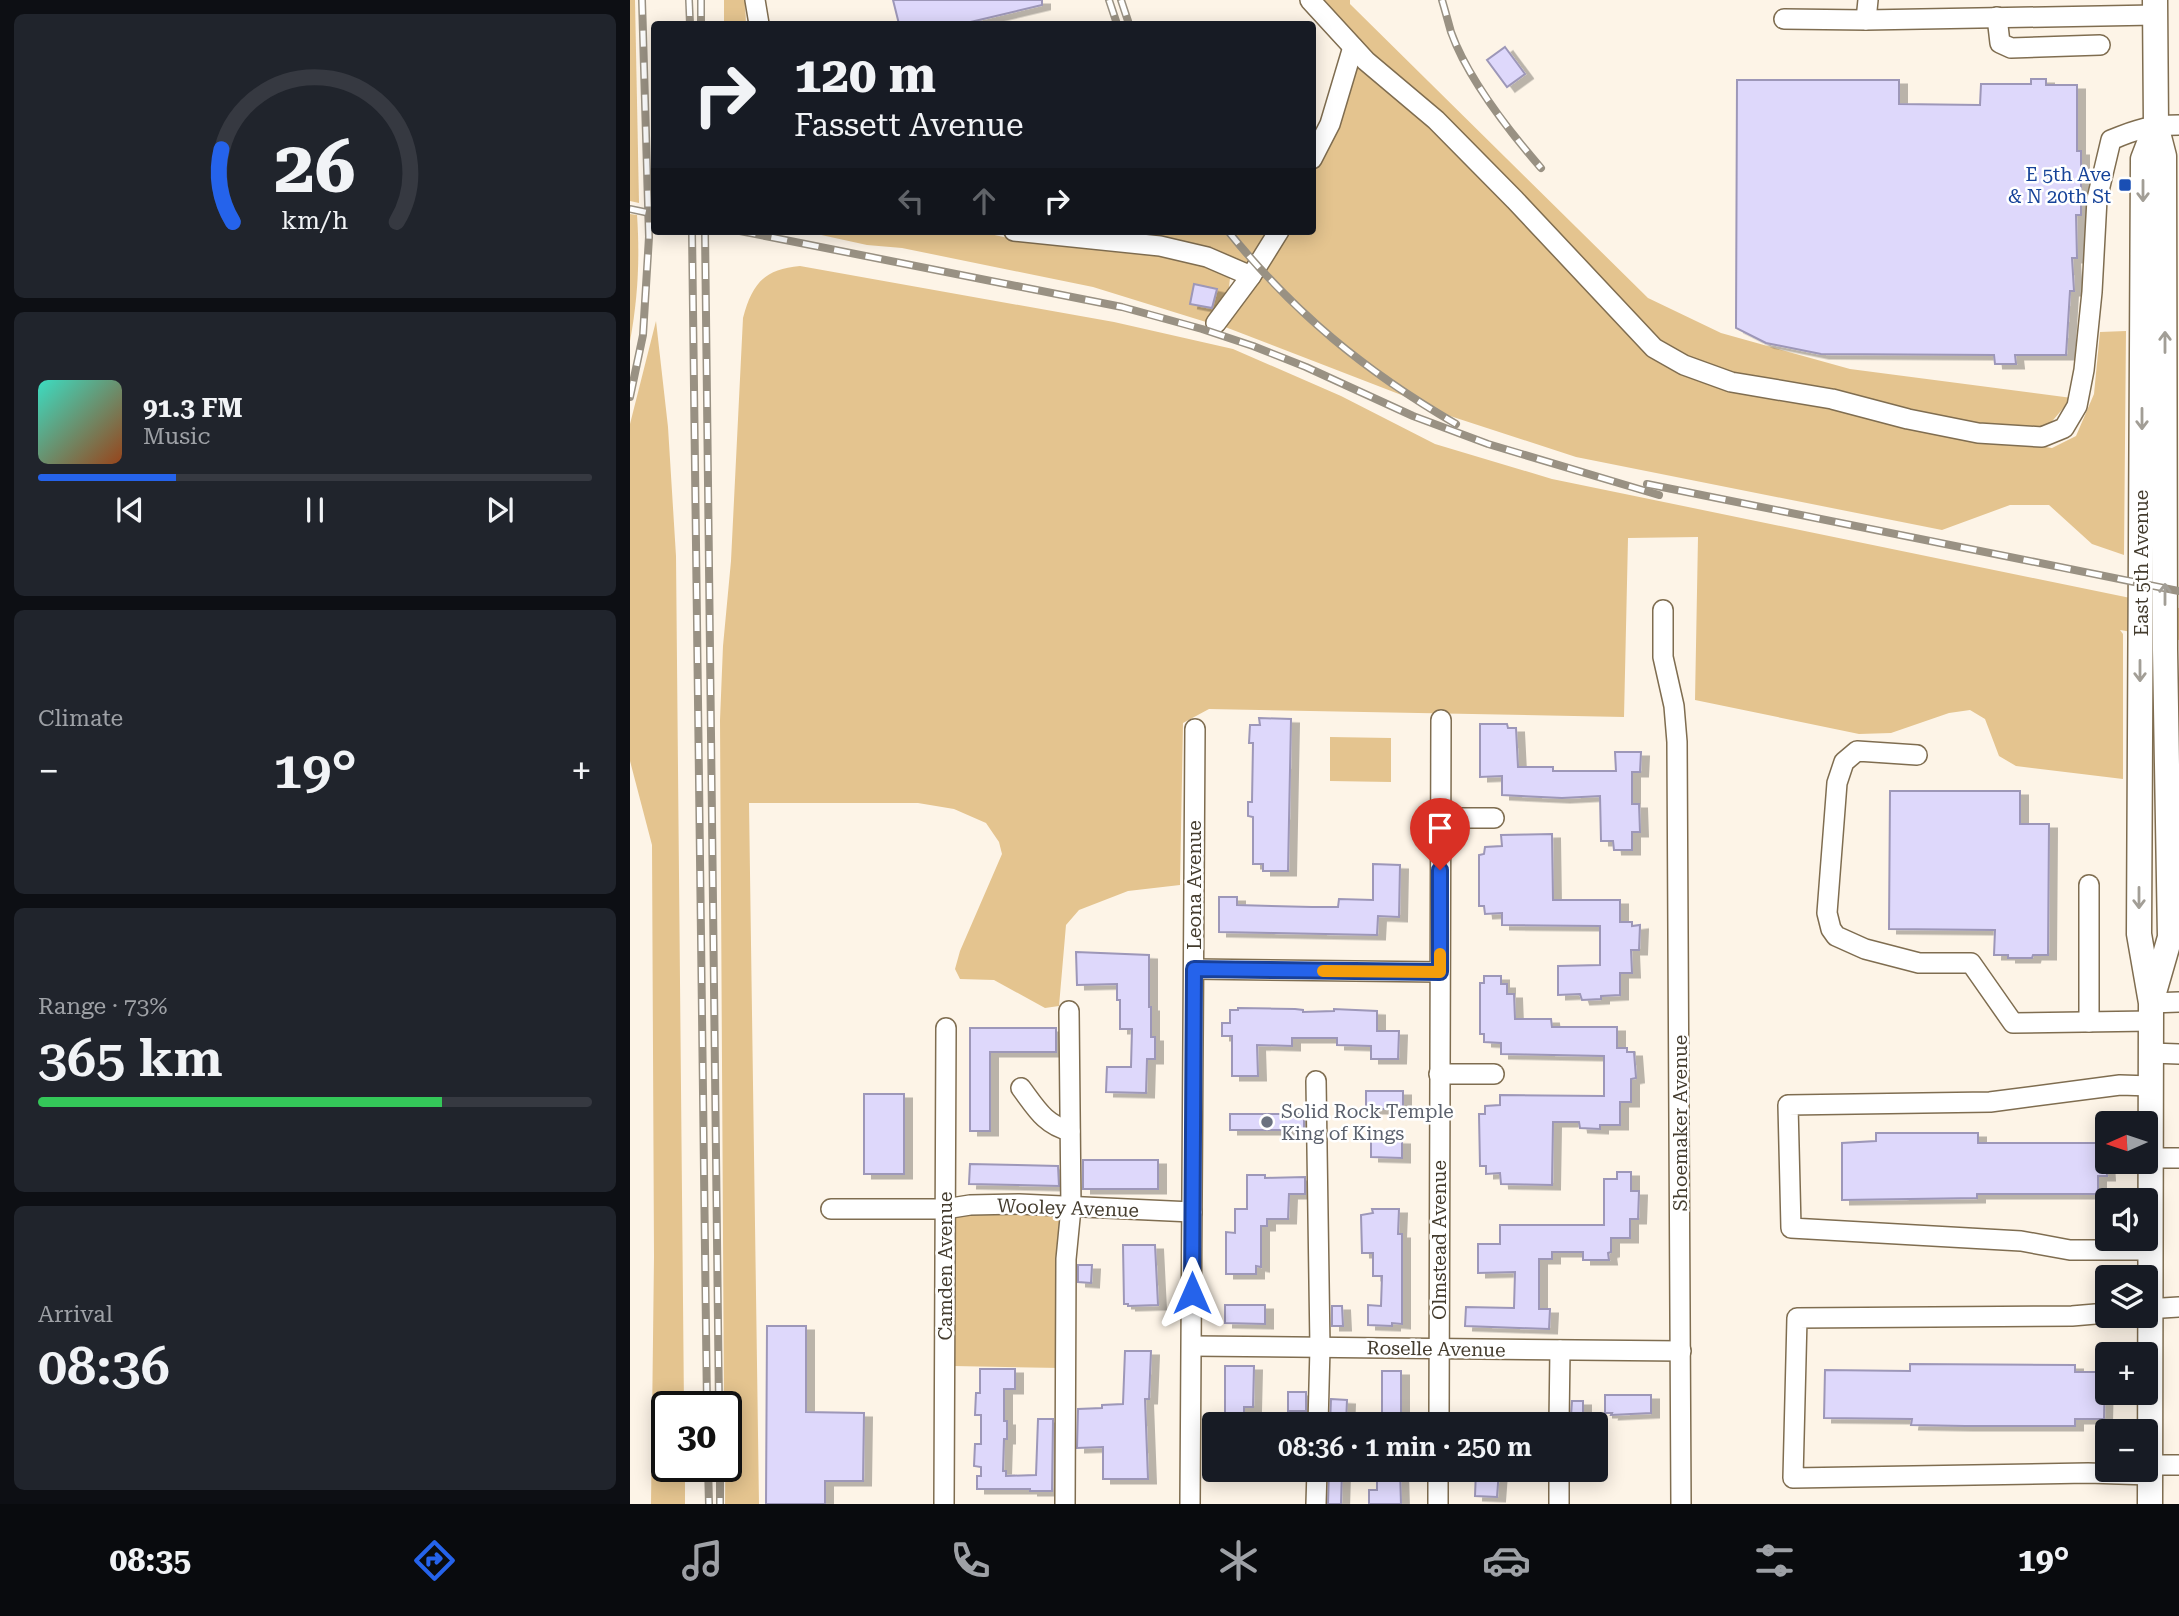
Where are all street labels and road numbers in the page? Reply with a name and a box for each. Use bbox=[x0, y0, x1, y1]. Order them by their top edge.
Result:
street label: East 5th Avenue bbox=[2130, 490, 2153, 636]
street label: Leona Avenue bbox=[1183, 820, 1206, 950]
street label: Shoemaker Avenue bbox=[1669, 1035, 1692, 1211]
street label: Olmstead Avenue bbox=[1428, 1160, 1451, 1320]
street label: Camden Avenue bbox=[934, 1191, 957, 1341]
street label: Wooley Avenue bbox=[997, 1194, 1139, 1222]
street label: Roselle Avenue bbox=[1366, 1336, 1506, 1362]

